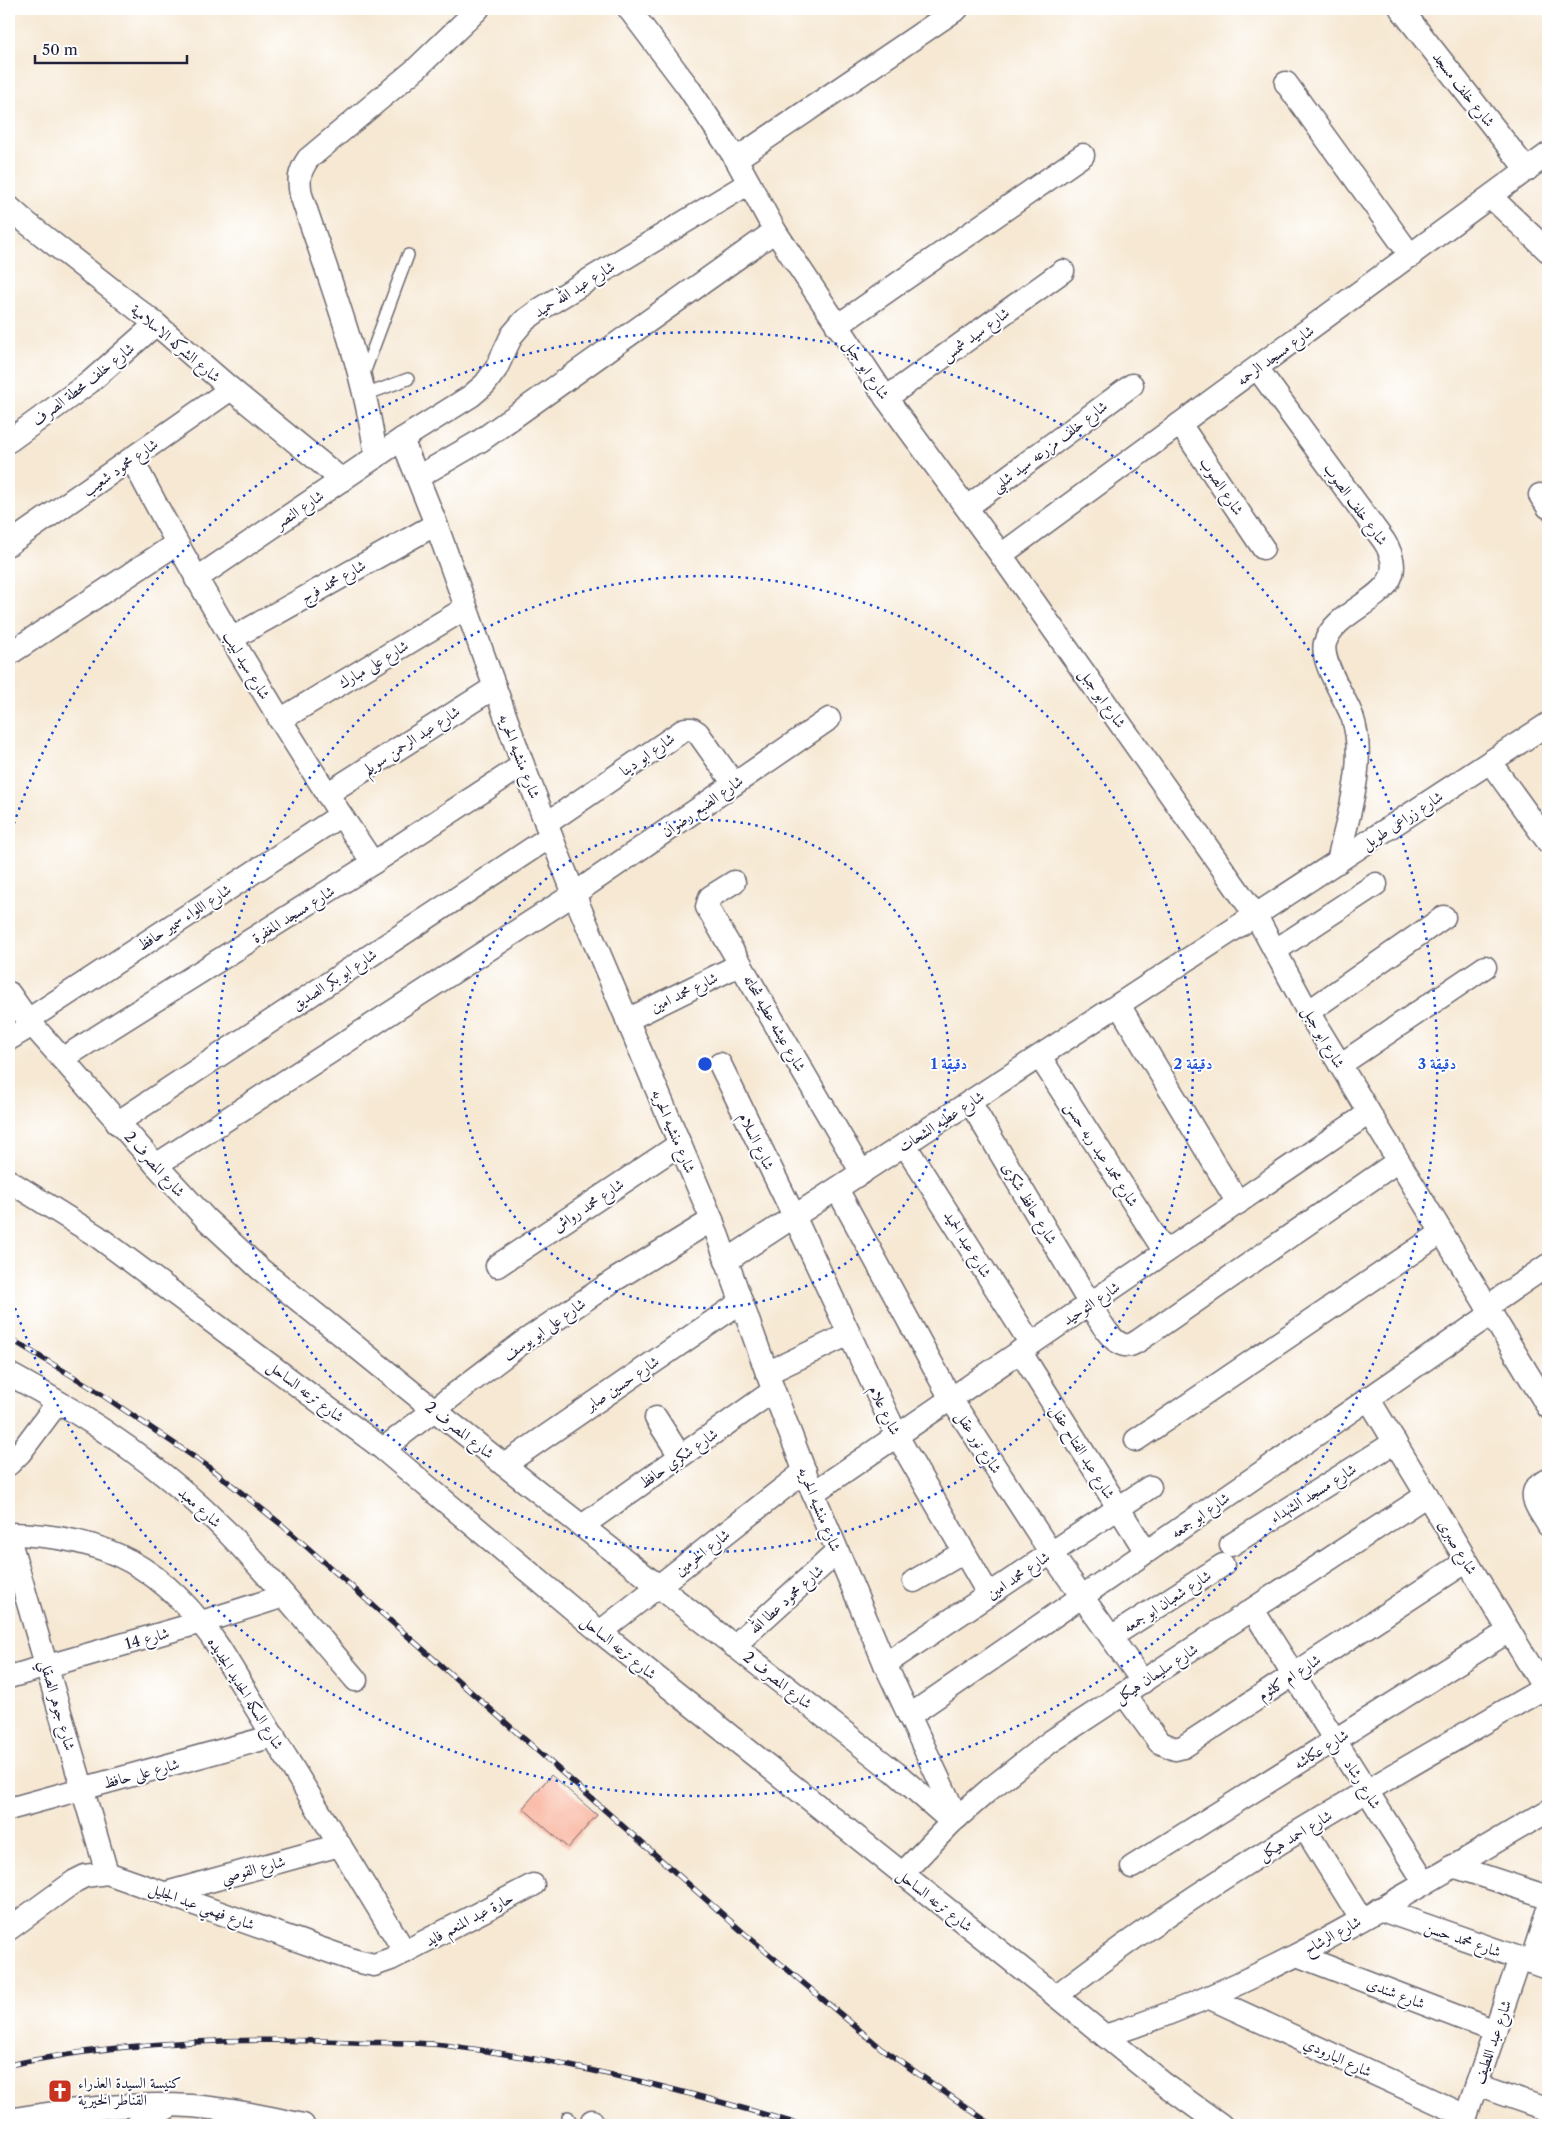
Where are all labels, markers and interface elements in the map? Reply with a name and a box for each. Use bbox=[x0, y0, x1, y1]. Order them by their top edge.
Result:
scale bar bbox=[35, 32, 188, 64]
text: 50 m bbox=[42, 40, 78, 59]
street label: شارع خلف مسجد bbox=[1425, 47, 1499, 133]
street label: شارع عبد الله حميد bbox=[529, 255, 620, 325]
street label: شارع الشركه الاسلامية bbox=[125, 300, 225, 389]
street label: شارع سيد شمس bbox=[937, 303, 1015, 368]
street label: شارع مسجد الرحمه bbox=[1233, 321, 1320, 393]
street label: شارع ابو جبل bbox=[837, 335, 894, 405]
street label: شارع خلف محطة الصرف bbox=[28, 338, 140, 433]
street label: شارع خلف مزرعه سيد شلبى bbox=[987, 396, 1113, 499]
street label: شارع محمود شعيب bbox=[79, 434, 164, 503]
street label: شارع الصوب bbox=[1192, 453, 1248, 521]
street label: شارع خلف الصوب bbox=[1317, 459, 1392, 551]
street label: شارع النصر bbox=[269, 486, 330, 537]
street label: شارع محمد فرج bbox=[297, 555, 371, 610]
street label: شارع سيد لبيب bbox=[216, 627, 275, 705]
street label: شارع على مبارك bbox=[334, 636, 414, 696]
street label: شارع ابو جبل bbox=[1072, 665, 1130, 734]
street label: شارع عبد الرحمن سويلم bbox=[359, 701, 467, 784]
street label: شارع منشيه الحريه bbox=[491, 711, 545, 803]
street label: شارع ابو دينا bbox=[616, 728, 680, 783]
street label: شارع الضبع رضوان bbox=[658, 771, 749, 845]
street label: شارع زراعى طويل bbox=[1358, 787, 1449, 857]
street label: شارع اللواء سمير حافظ bbox=[133, 880, 237, 958]
street label: شارع مسجد المغفرة bbox=[248, 881, 340, 950]
street label: شارع ابو بكر الصديق bbox=[288, 944, 382, 1017]
street label: شارع محمد امين bbox=[647, 968, 723, 1020]
street label: شارع عيشه عطيه شحاته bbox=[736, 971, 810, 1077]
street label: شارع ابو جبل bbox=[1295, 1003, 1349, 1073]
text: 1 دقيقة bbox=[931, 1054, 967, 1073]
text: 2 دقيقة bbox=[1174, 1054, 1212, 1073]
text: 3 دقيقة bbox=[1418, 1054, 1456, 1073]
centre of rings bbox=[696, 1055, 714, 1073]
street label: شارع منشيه الحريه bbox=[644, 1086, 700, 1178]
street label: شارع عطيه الشحات bbox=[895, 1086, 990, 1159]
street label: شارع محمد عبد ربه حسن bbox=[1058, 1098, 1143, 1212]
street label: شارع السلام bbox=[731, 1109, 779, 1175]
street label: شارع المصرف 2 bbox=[118, 1127, 189, 1203]
street label: شارع حافظ شكرى bbox=[995, 1159, 1062, 1249]
street label: شارع محمد رواش bbox=[549, 1174, 630, 1239]
street label: شارع عبد الحميد bbox=[937, 1207, 996, 1283]
street label: شارع التوحيد bbox=[1059, 1277, 1126, 1332]
street label: شارع على ابو يوسف bbox=[499, 1293, 591, 1368]
street label: شارع حسين صابر bbox=[580, 1351, 665, 1419]
street label: شارع ترعه الساحل bbox=[261, 1356, 348, 1429]
street label: شارع علام bbox=[861, 1382, 905, 1440]
street label: شارع المصرف 2 bbox=[419, 1397, 498, 1466]
street label: شارع عبد الفتاح عقل bbox=[1043, 1402, 1119, 1505]
street label: شارع نور عقل bbox=[948, 1407, 1006, 1479]
street label: شارع شكري حافظ bbox=[635, 1424, 723, 1495]
street label: شارع مسجد الشهداء bbox=[1266, 1459, 1362, 1530]
street label: شارع منشيه الحريه bbox=[791, 1464, 846, 1556]
street label: شارع معبد bbox=[172, 1483, 226, 1534]
street label: شارع ابو جمعه bbox=[1167, 1488, 1235, 1545]
street label: شارع صبرى bbox=[1431, 1516, 1482, 1580]
street label: شارع الحرمين bbox=[670, 1524, 736, 1583]
street label: شارع محمد امين bbox=[983, 1547, 1056, 1606]
street label: شارع محمود عطا الله bbox=[743, 1559, 830, 1641]
street label: شارع شعبان ابو جمعه bbox=[1119, 1565, 1217, 1640]
street label: شارع ترعه الساحل bbox=[575, 1611, 660, 1686]
street label: شارع 14 bbox=[123, 1623, 172, 1657]
street label: شارع السكه الحديد الجديده bbox=[200, 1633, 288, 1755]
street label: شارع سليمان هيكل bbox=[1111, 1639, 1203, 1710]
street label: شارع المصرف 2 bbox=[737, 1647, 816, 1716]
street label: شارع ام كلثوم bbox=[1254, 1650, 1326, 1708]
street label: شارع جوهر الصقلي bbox=[31, 1658, 80, 1754]
street label: شارع عكاشه bbox=[1290, 1725, 1354, 1777]
street label: شارع على حافظ bbox=[101, 1754, 182, 1796]
street label: شارع رشاد bbox=[1337, 1756, 1386, 1814]
street label: شارع احمد هيكل bbox=[1255, 1806, 1337, 1868]
street label: شارع القوصي bbox=[219, 1851, 288, 1892]
street label: شارع ترعه الساحل bbox=[891, 1864, 977, 1939]
street label: شارع فهمي عبد الجليل bbox=[145, 1878, 257, 1939]
street label: حارة عبد المنعم فايد bbox=[422, 1888, 519, 1955]
street label: شارع الرشاح bbox=[1300, 1911, 1366, 1962]
street label: شارع محمد حسن bbox=[1421, 1917, 1504, 1965]
street label: شارع شندى bbox=[1363, 1973, 1428, 2016]
street label: شارع عبد اللطيف bbox=[1469, 1997, 1519, 2088]
street label: شارع البارودي bbox=[1299, 2033, 1375, 2085]
place label: كنيسة السيدة العذراء القناطر الخيرية bbox=[78, 2073, 181, 2110]
church icon: كنيسة السيدة العذراء القناطر الخيرية bbox=[47, 2078, 73, 2104]

